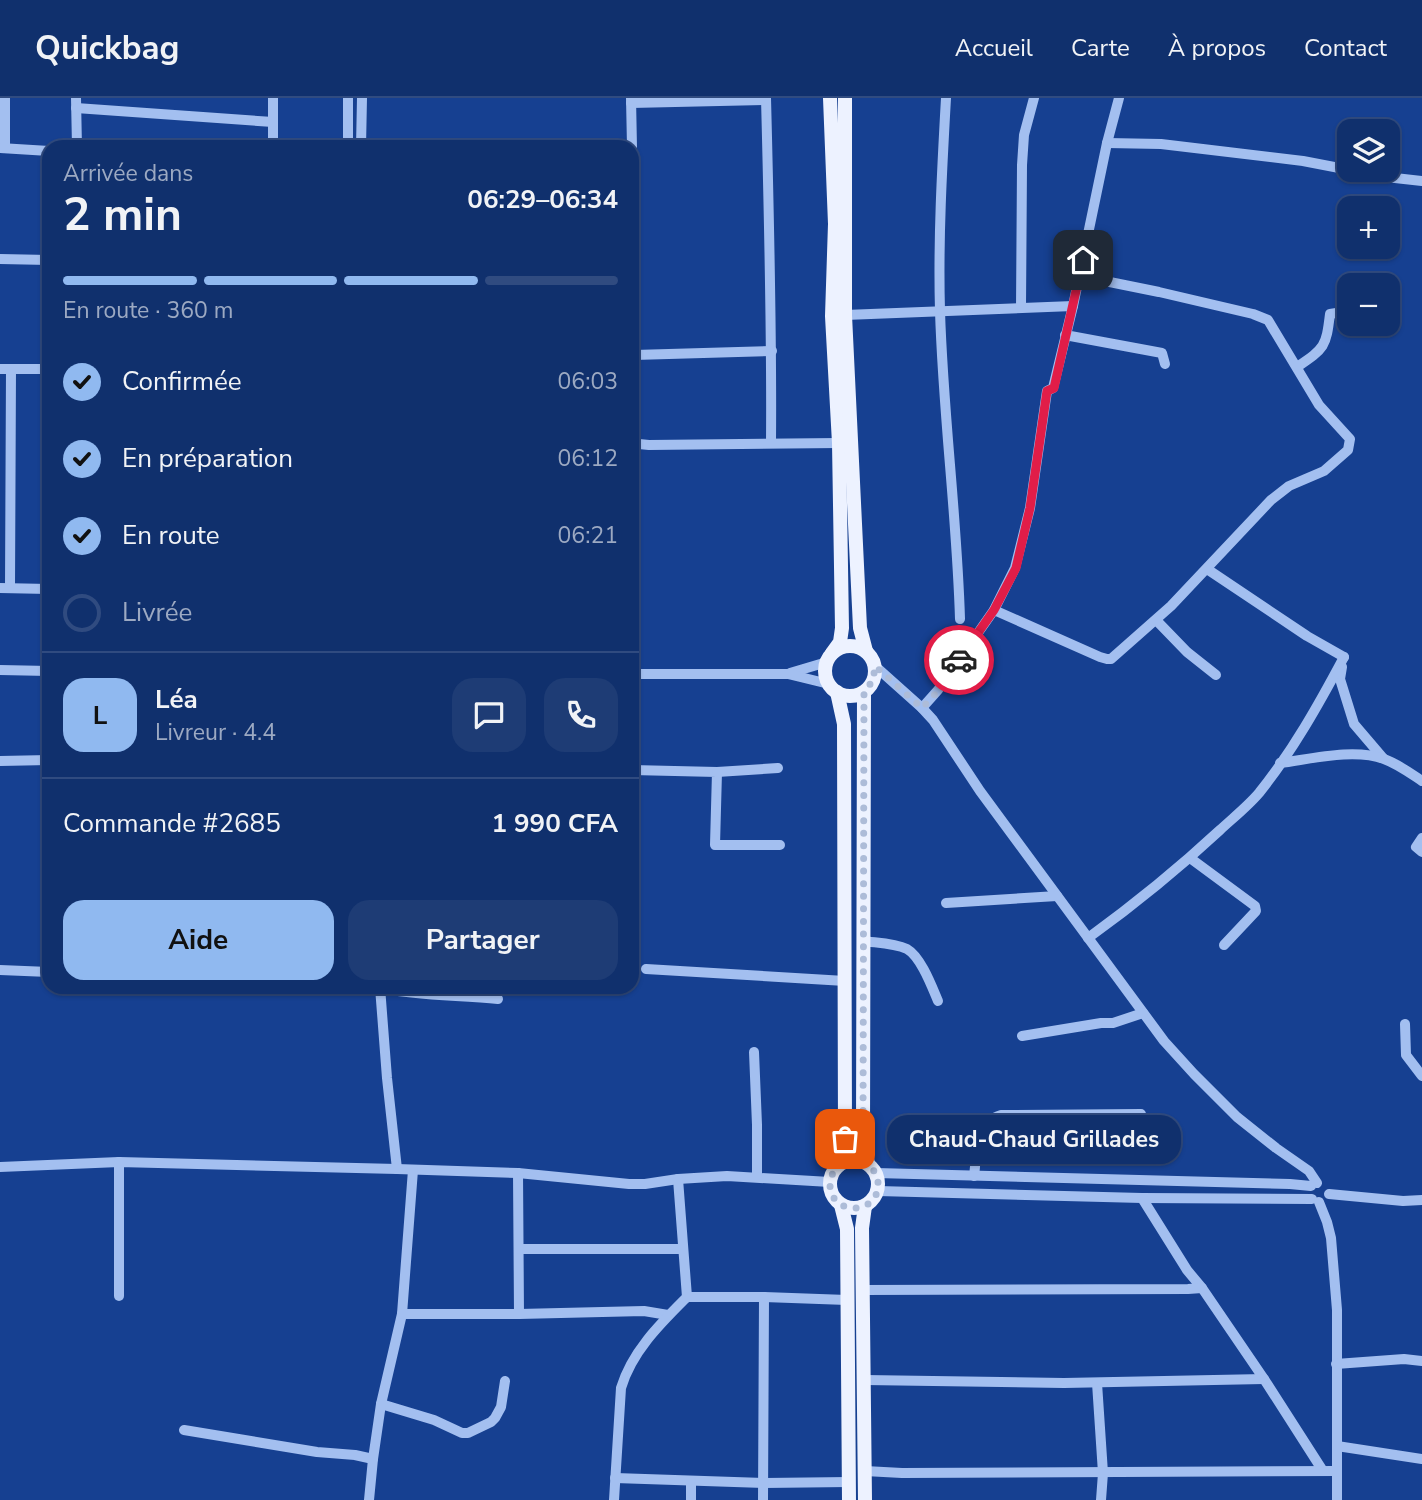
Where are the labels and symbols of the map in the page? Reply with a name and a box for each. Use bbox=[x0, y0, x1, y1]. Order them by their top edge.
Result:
pin bbox=[1053, 230, 1113, 290]
courier bbox=[924, 625, 994, 695]
pin bbox=[815, 1109, 875, 1169]
callout: Chaud-Chaud Grillades bbox=[887, 1114, 1181, 1164]

